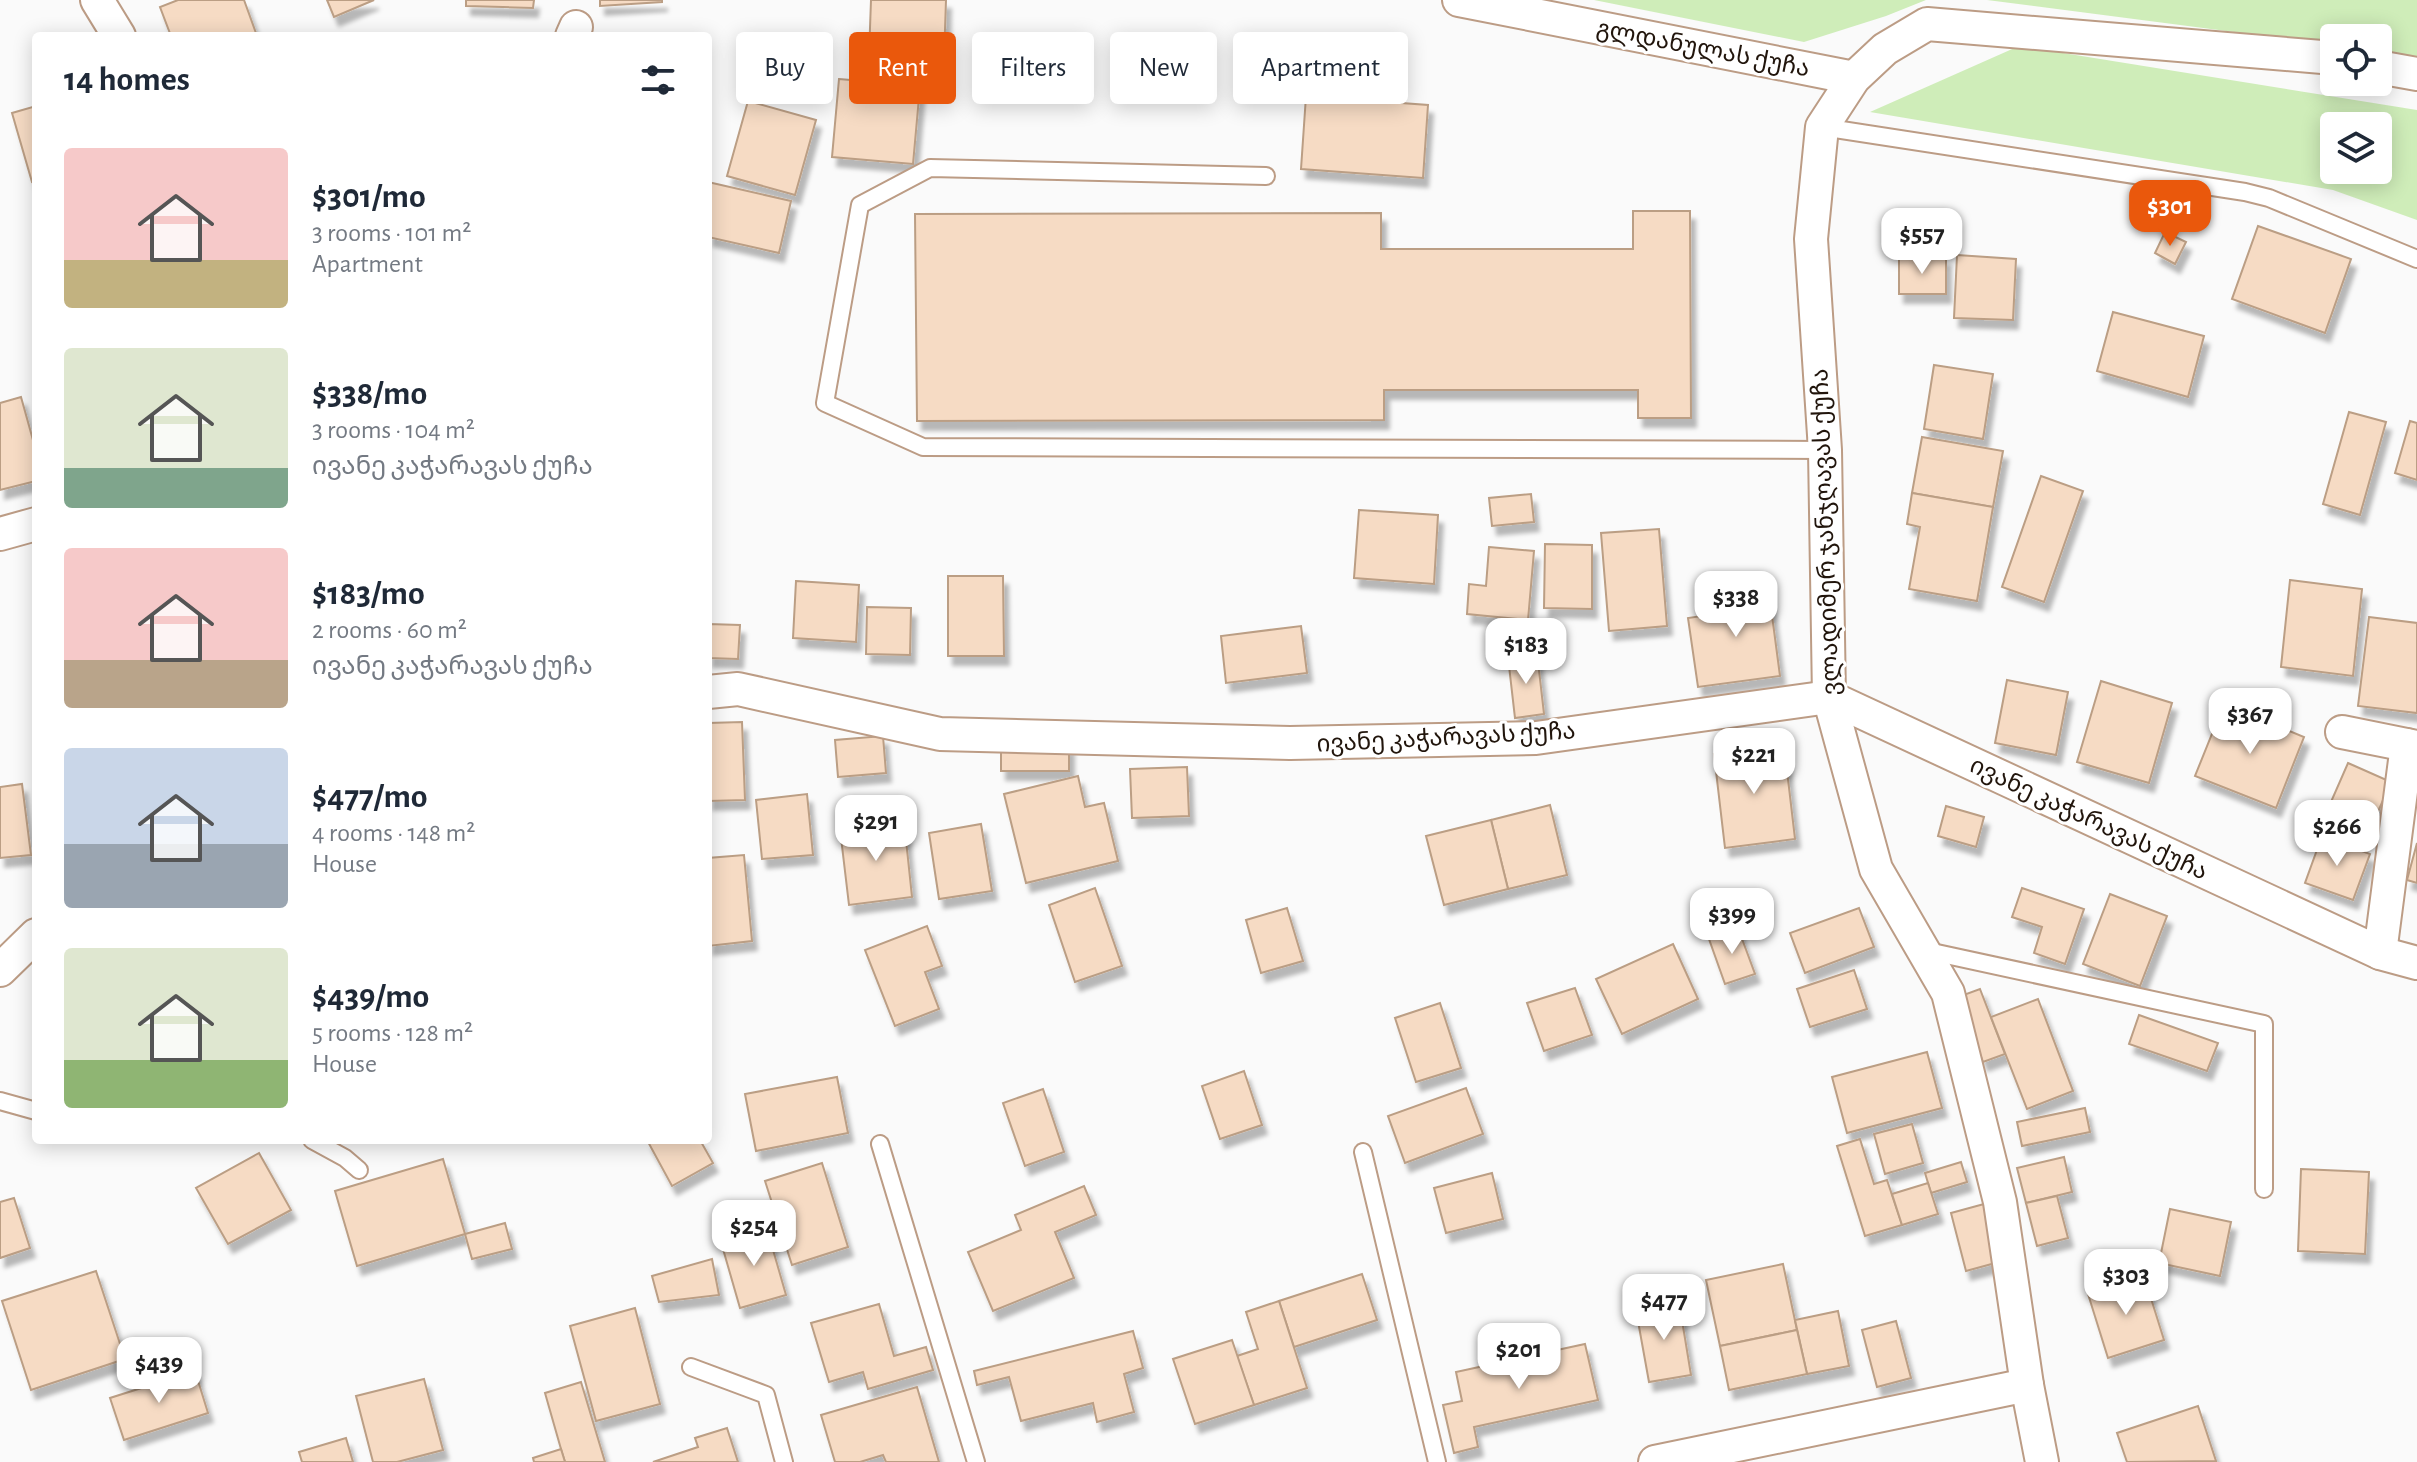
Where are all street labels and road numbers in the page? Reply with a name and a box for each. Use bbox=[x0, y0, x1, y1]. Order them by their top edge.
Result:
street label: გლდანულას ქუჩა bbox=[1594, 17, 1811, 82]
street label: ვლადიმერ ჯანჯღავას ქუჩა bbox=[1808, 368, 1846, 696]
street label: ივანე კაჭარავას ქუჩა bbox=[1316, 719, 1576, 758]
street label: ივანე კაჭარავას ქუჩა bbox=[1966, 753, 2211, 885]

